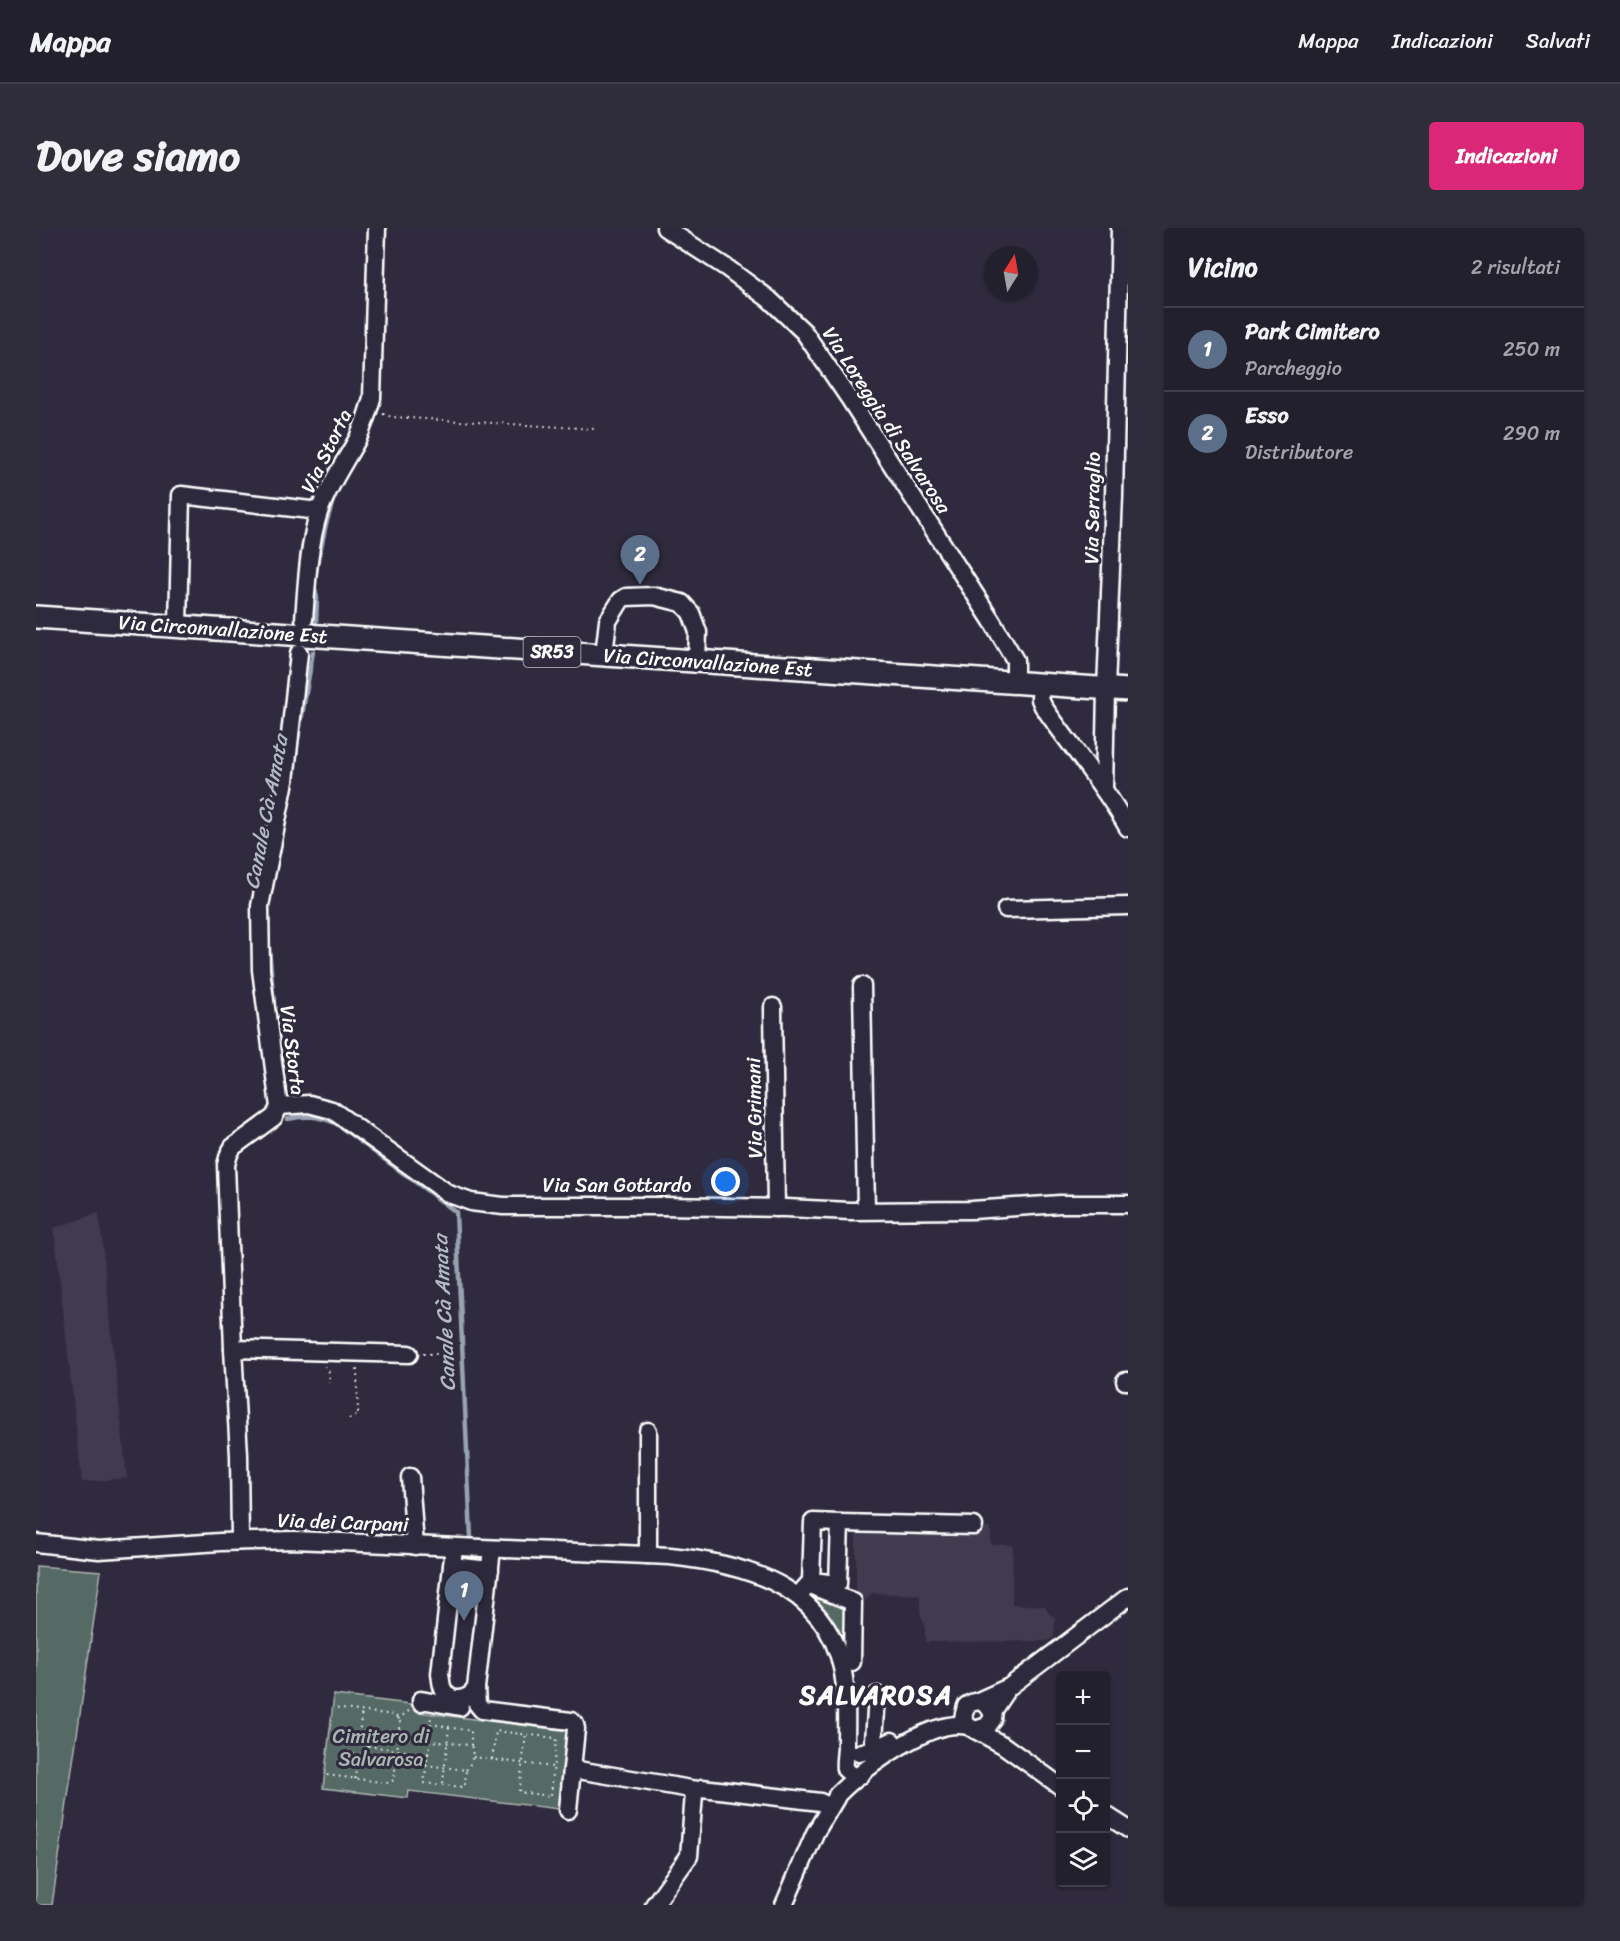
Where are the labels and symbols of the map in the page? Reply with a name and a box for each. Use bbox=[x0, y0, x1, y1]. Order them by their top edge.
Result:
north arrow bbox=[984, 246, 1038, 300]
street label: Via Loreggia di Salvarosa bbox=[813, 319, 961, 522]
street label: Via Storta bbox=[291, 403, 362, 499]
street label: Via Serraglio bbox=[1074, 451, 1111, 565]
pin: 2 bbox=[620, 536, 660, 585]
street label: Via Circonvallazione Est bbox=[117, 605, 329, 654]
road number: SR53 bbox=[524, 637, 580, 667]
street label: Via Circonvallazione Est bbox=[602, 638, 814, 687]
water label: Canale Cà Amata bbox=[232, 729, 300, 892]
street label: Via Storta bbox=[270, 1003, 315, 1097]
street label: Via Grimani bbox=[736, 1056, 773, 1159]
your location bbox=[711, 1167, 740, 1196]
street label: Via San Gottardo bbox=[542, 1168, 692, 1203]
water label: Canale Cà Amata bbox=[421, 1231, 467, 1392]
street label: Via dei Carpani bbox=[277, 1503, 411, 1542]
pin: 1 bbox=[444, 1572, 484, 1621]
district label: SALVAROSA bbox=[798, 1672, 953, 1718]
park label: Cimitero di Salvarosa bbox=[333, 1719, 431, 1777]

